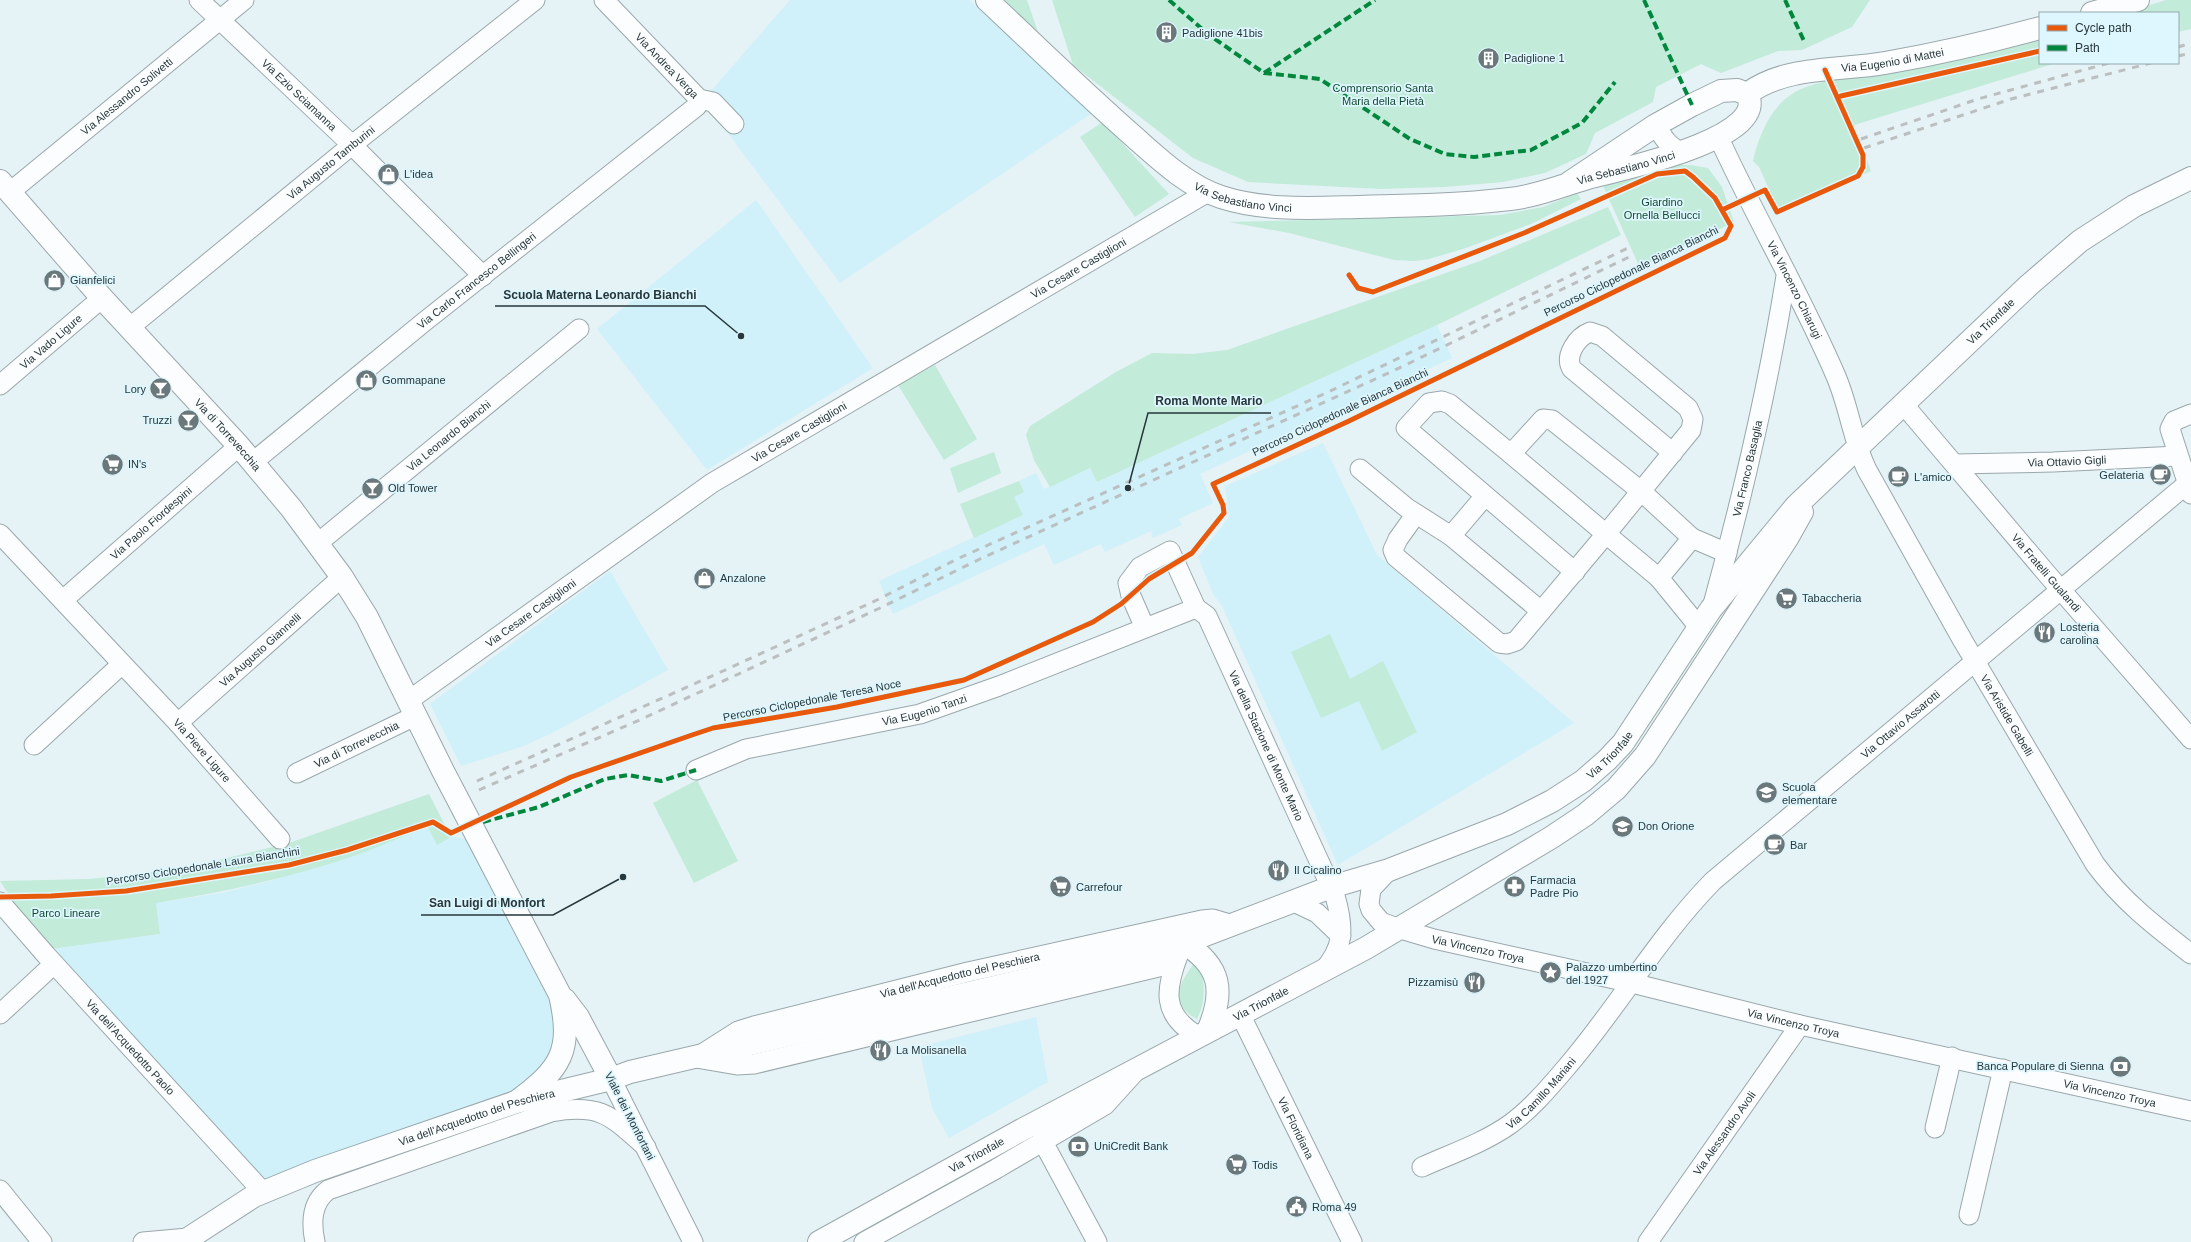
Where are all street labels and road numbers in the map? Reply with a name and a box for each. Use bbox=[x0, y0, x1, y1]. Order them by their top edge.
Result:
street label: Via Andrea Verga bbox=[633, 31, 702, 101]
street label: Via Eugenio di Mattei bbox=[1841, 46, 1945, 74]
street label: Via Alessandro Solivetti bbox=[79, 55, 175, 137]
street label: Via Ezio Sciamanna bbox=[259, 57, 340, 134]
street label: Via Augusto Tamburini bbox=[285, 123, 377, 202]
street label: Via Sebastiano Vinci bbox=[1576, 149, 1676, 187]
street label: Via Sebastiano Vinci bbox=[1192, 180, 1292, 214]
street label: Percorso Ciclopedonale Bianca Bianchi bbox=[1542, 223, 1720, 319]
street label: Via Carlo Francesco Bellingeri bbox=[415, 230, 538, 331]
street label: Via Cesare Castiglioni bbox=[1029, 235, 1128, 301]
street label: Via Vincenzo Chiarugi bbox=[1765, 239, 1824, 341]
street label: Via Trionfale bbox=[1964, 296, 2017, 347]
street label: Via Vado Ligure bbox=[18, 312, 84, 371]
street label: Percorso Ciclopedonale Bianca Bianchi bbox=[1250, 366, 1430, 458]
street label: Via di Torrevecchia bbox=[192, 396, 264, 474]
street label: Via Leonardo Bianchi bbox=[404, 398, 493, 474]
street label: Via Cesare Castiglioni bbox=[749, 399, 849, 464]
street label: Via Franco Basaglia bbox=[1730, 418, 1764, 518]
street label: Via Ottavio Gigli bbox=[2027, 453, 2107, 469]
street label: Via Paolo Fiordespini bbox=[108, 484, 194, 562]
street label: Via Fratelli Gualandi bbox=[2010, 531, 2083, 614]
street label: Via Cesare Castiglioni bbox=[483, 577, 578, 649]
street label: Via Augusto Giannelli bbox=[217, 611, 303, 689]
street label: Via della Stazione di Monte Mario bbox=[1227, 668, 1306, 823]
street label: Via Aristide Gabelli bbox=[1978, 673, 2036, 758]
street label: Percorso Ciclopedonale Teresa Noce bbox=[722, 677, 902, 723]
street label: Via Ottavio Assarotti bbox=[1859, 688, 1942, 760]
street label: Via Eugenio Tanzi bbox=[881, 692, 968, 727]
street label: Via Pieve Ligure bbox=[171, 716, 233, 784]
street label: Via di Torrevecchia bbox=[312, 718, 402, 770]
street label: Via Trionfale bbox=[1584, 729, 1635, 781]
street label: Percorso Ciclopedonale Laura Bianchini bbox=[105, 845, 301, 887]
street label: Via Vincenzo Troya bbox=[1431, 933, 1526, 965]
street label: Via dell'Acquedotto del Peschiera bbox=[879, 950, 1042, 1000]
street label: Via Trionfale bbox=[1231, 984, 1291, 1023]
street label: Via dell'Acquedotto Paolo bbox=[84, 997, 177, 1097]
street label: Via Vincenzo Troya bbox=[1746, 1006, 1841, 1040]
street label: Via Camillo Mariani bbox=[1504, 1055, 1578, 1131]
street label: Viale dei Monfortani bbox=[603, 1070, 657, 1162]
street label: Via Vincenzo Troya bbox=[2062, 1077, 2158, 1109]
street label: Via dell'Acquedotto del Peschiera bbox=[397, 1087, 557, 1148]
street label: Via Alessandro Avoli bbox=[1691, 1089, 1758, 1177]
street label: Via Floridiana bbox=[1276, 1095, 1317, 1162]
street label: Via Trionfale bbox=[947, 1135, 1006, 1175]

